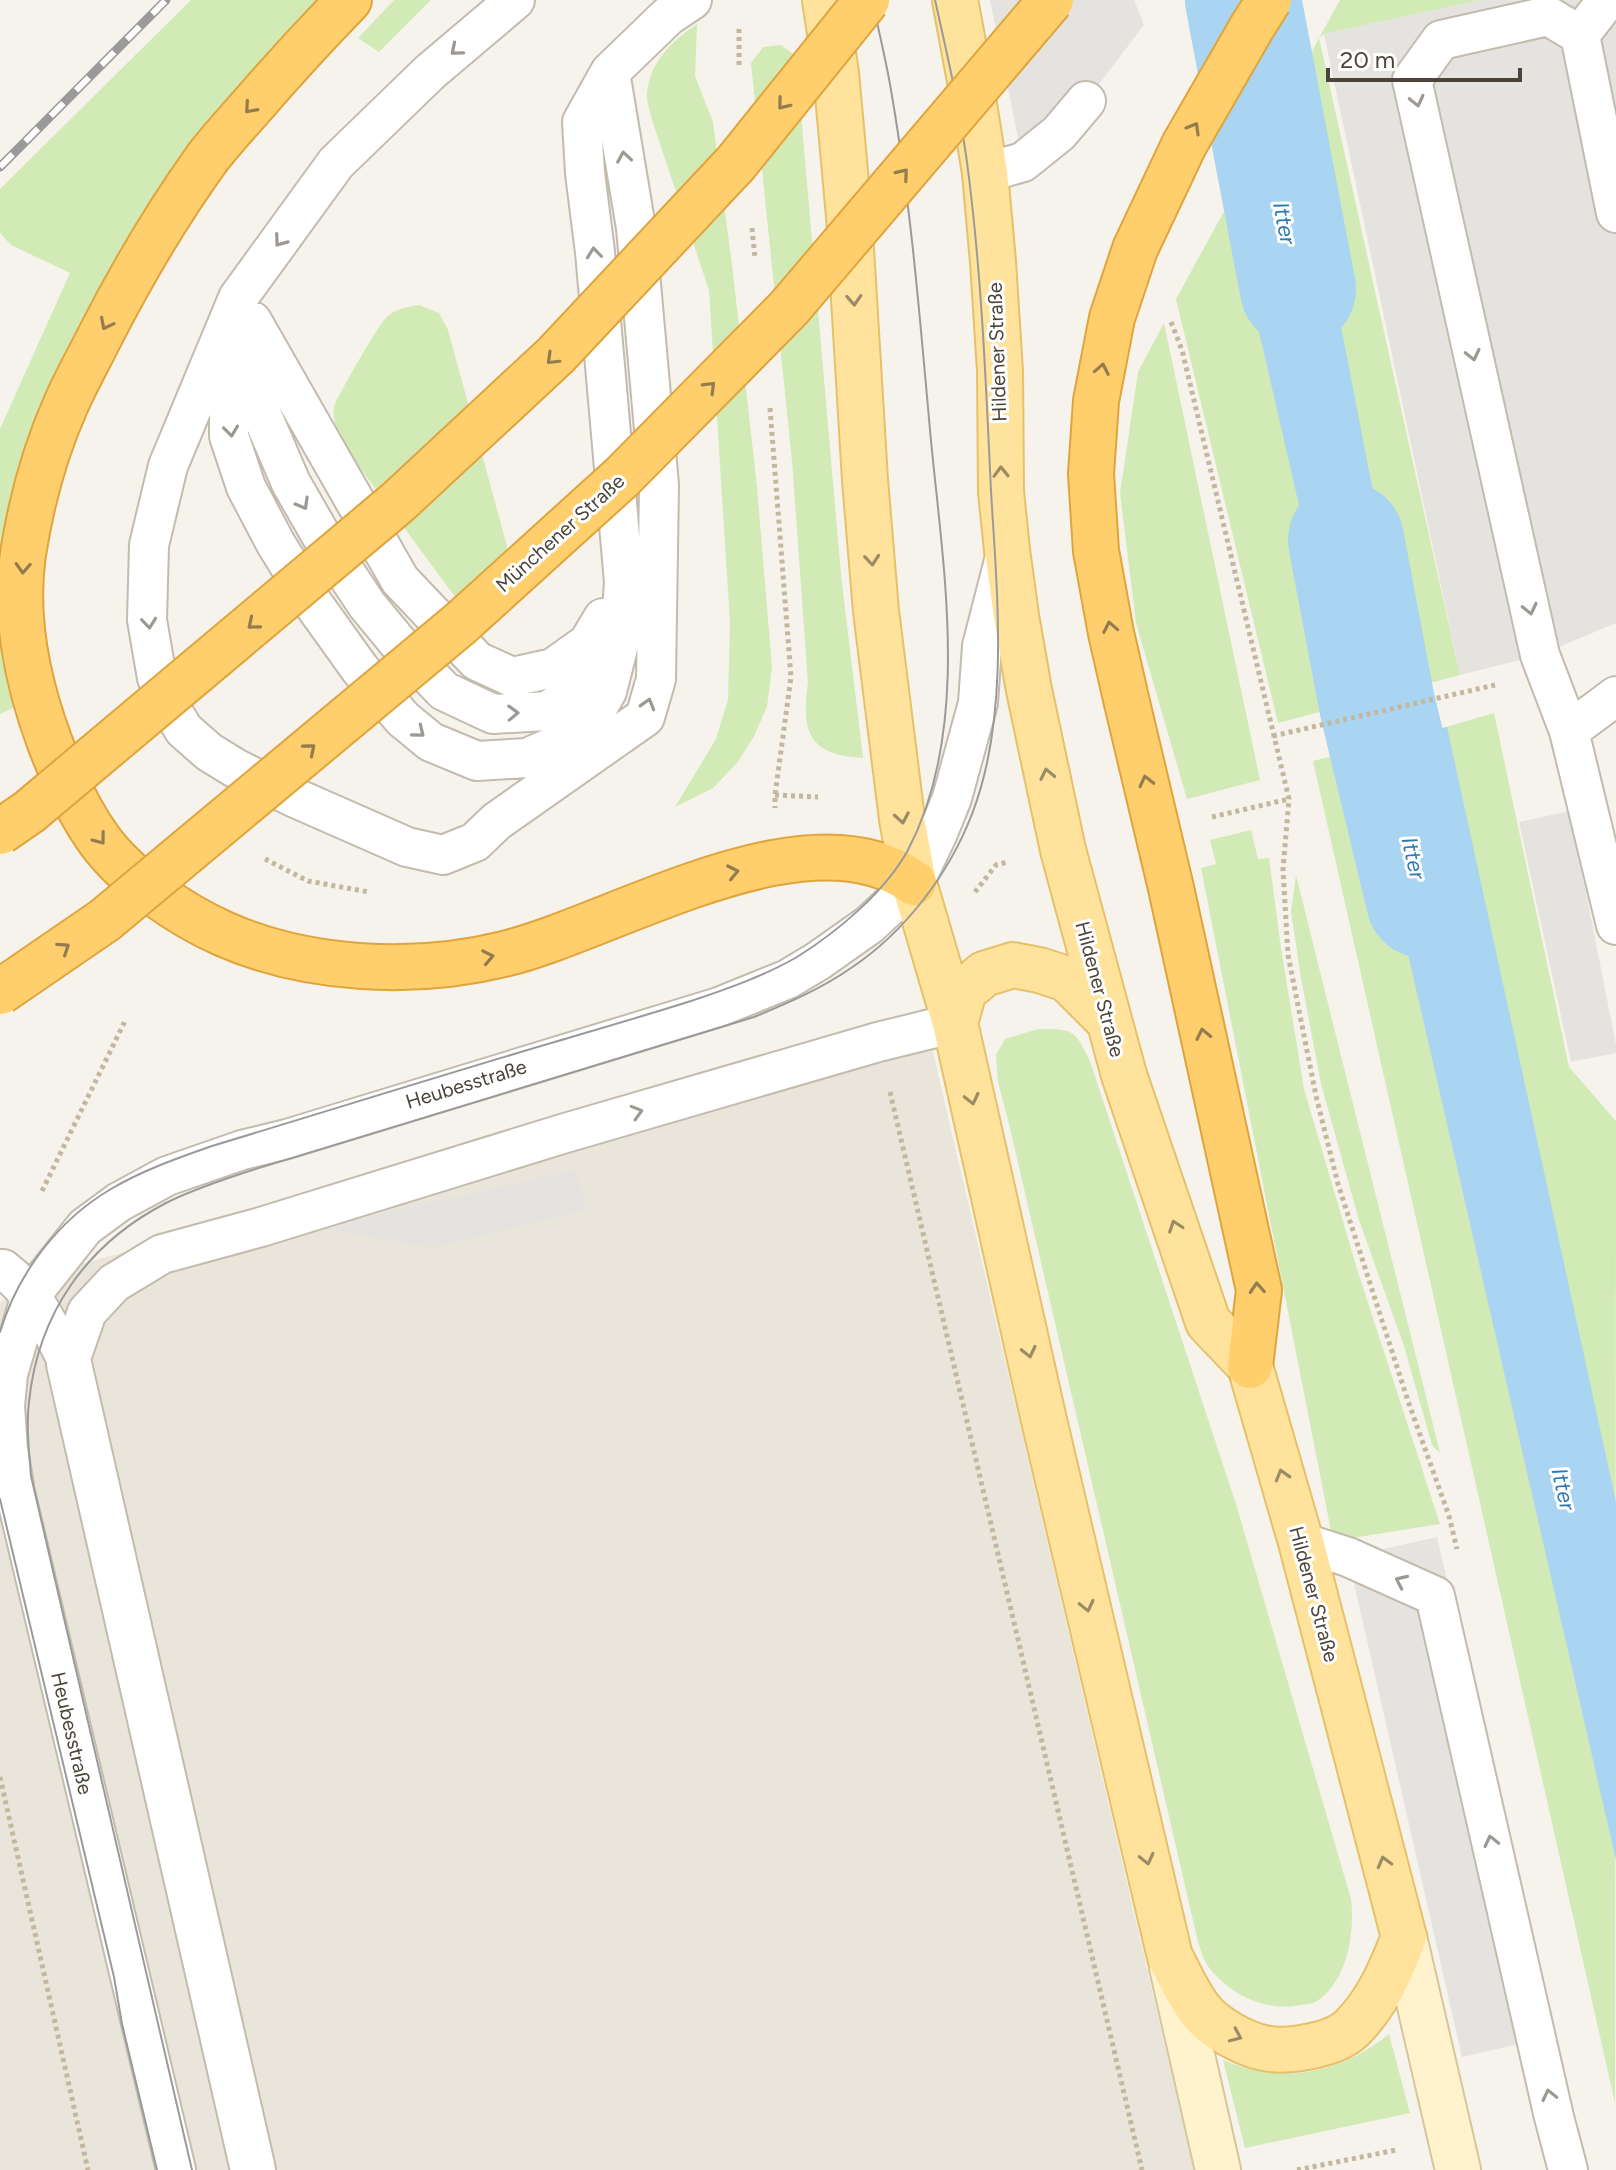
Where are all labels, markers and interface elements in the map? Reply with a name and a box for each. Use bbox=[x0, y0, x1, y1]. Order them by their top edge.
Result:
scale bar bbox=[1328, 32, 1520, 82]
one-way arrow bbox=[450, 40, 465, 55]
text: 20 m bbox=[1340, 45, 1395, 74]
one-way arrow bbox=[1407, 94, 1424, 108]
one-way arrow bbox=[778, 95, 793, 109]
one-way arrow bbox=[245, 99, 260, 114]
one-way arrow bbox=[1185, 122, 1200, 136]
one-way arrow bbox=[617, 150, 634, 164]
one-way arrow bbox=[893, 168, 908, 183]
water label: Itter bbox=[1267, 200, 1302, 248]
one-way arrow bbox=[275, 232, 290, 246]
one-way arrow bbox=[586, 246, 603, 259]
street label: Hildener Straße bbox=[983, 282, 1011, 422]
one-way arrow bbox=[846, 294, 863, 307]
one-way arrow bbox=[101, 316, 116, 331]
one-way arrow bbox=[1464, 348, 1481, 362]
one-way arrow bbox=[547, 349, 561, 364]
one-way arrow bbox=[1093, 363, 1110, 376]
one-way arrow bbox=[701, 382, 716, 397]
one-way arrow bbox=[222, 425, 239, 438]
one-way arrow bbox=[992, 465, 1010, 478]
street label: Münchener Straße bbox=[491, 469, 629, 597]
one-way arrow bbox=[293, 495, 309, 510]
one-way arrow bbox=[863, 554, 880, 567]
one-way arrow bbox=[14, 562, 31, 575]
one-way arrow bbox=[1521, 602, 1538, 615]
one-way arrow bbox=[247, 614, 262, 629]
one-way arrow bbox=[140, 617, 157, 630]
one-way arrow bbox=[1102, 621, 1119, 634]
one-way arrow bbox=[639, 697, 656, 711]
one-way arrow bbox=[507, 704, 520, 721]
one-way arrow bbox=[410, 722, 424, 737]
one-way arrow bbox=[301, 744, 315, 759]
one-way arrow bbox=[1039, 767, 1056, 781]
one-way arrow bbox=[1138, 774, 1155, 788]
one-way arrow bbox=[893, 811, 910, 825]
one-way arrow bbox=[91, 830, 105, 845]
water label: Itter bbox=[1396, 834, 1432, 883]
one-way arrow bbox=[726, 864, 739, 881]
street label: Hildener Straße bbox=[1070, 919, 1130, 1060]
one-way arrow bbox=[56, 943, 70, 958]
one-way arrow bbox=[481, 950, 494, 967]
one-way arrow bbox=[1195, 1028, 1212, 1042]
street label: Heubesstraße bbox=[403, 1054, 529, 1114]
one-way arrow bbox=[963, 1091, 980, 1105]
one-way arrow bbox=[630, 1105, 644, 1121]
one-way arrow bbox=[1169, 1220, 1185, 1234]
one-way arrow bbox=[1249, 1282, 1266, 1295]
one-way arrow bbox=[1020, 1345, 1037, 1359]
water label: Itter bbox=[1546, 1465, 1582, 1514]
one-way arrow bbox=[1275, 1469, 1291, 1482]
street label: Hildener Straße bbox=[1284, 1524, 1344, 1665]
one-way arrow bbox=[1395, 1575, 1409, 1591]
one-way arrow bbox=[1078, 1598, 1095, 1612]
street label: Heubesstraße bbox=[46, 1669, 98, 1797]
one-way arrow bbox=[1483, 1835, 1500, 1848]
one-way arrow bbox=[1138, 1851, 1155, 1865]
one-way arrow bbox=[1377, 1855, 1394, 1869]
one-way arrow bbox=[1228, 2026, 1242, 2042]
one-way arrow bbox=[1541, 2088, 1558, 2102]

